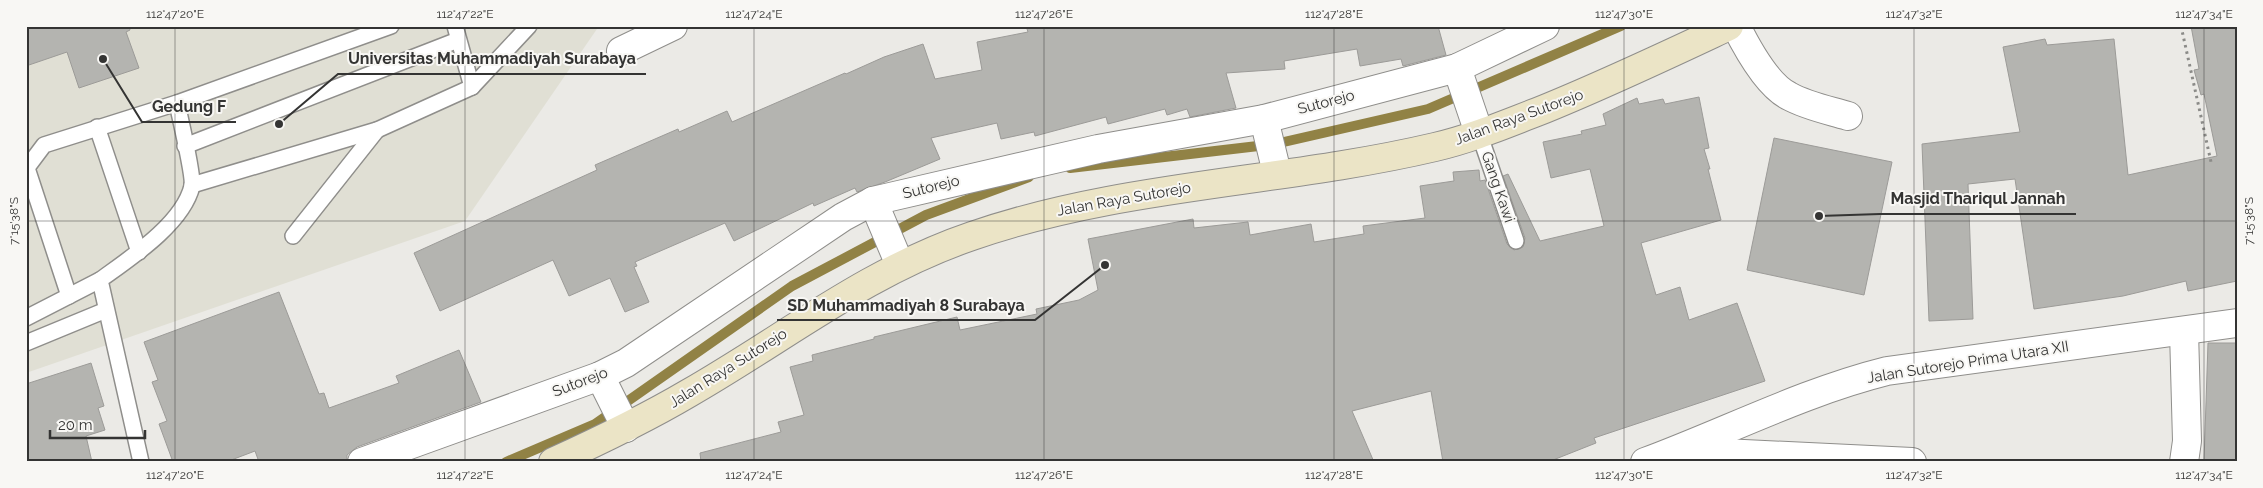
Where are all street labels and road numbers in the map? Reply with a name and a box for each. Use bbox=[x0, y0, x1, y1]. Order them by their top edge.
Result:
street label: Jalan Raya Sutorejo bbox=[1452, 85, 1586, 149]
street label: Sutorejo bbox=[1296, 86, 1356, 118]
street label: Gang Kawi bbox=[1477, 149, 1519, 225]
street label: Sutorejo bbox=[901, 171, 961, 203]
street label: Jalan Raya Sutorejo bbox=[1056, 178, 1192, 220]
street label: Jalan Raya Sutorejo bbox=[666, 324, 790, 412]
street label: Jalan Sutorejo Prima Utara XII bbox=[1866, 337, 2070, 387]
street label: Sutorejo bbox=[550, 363, 610, 401]

